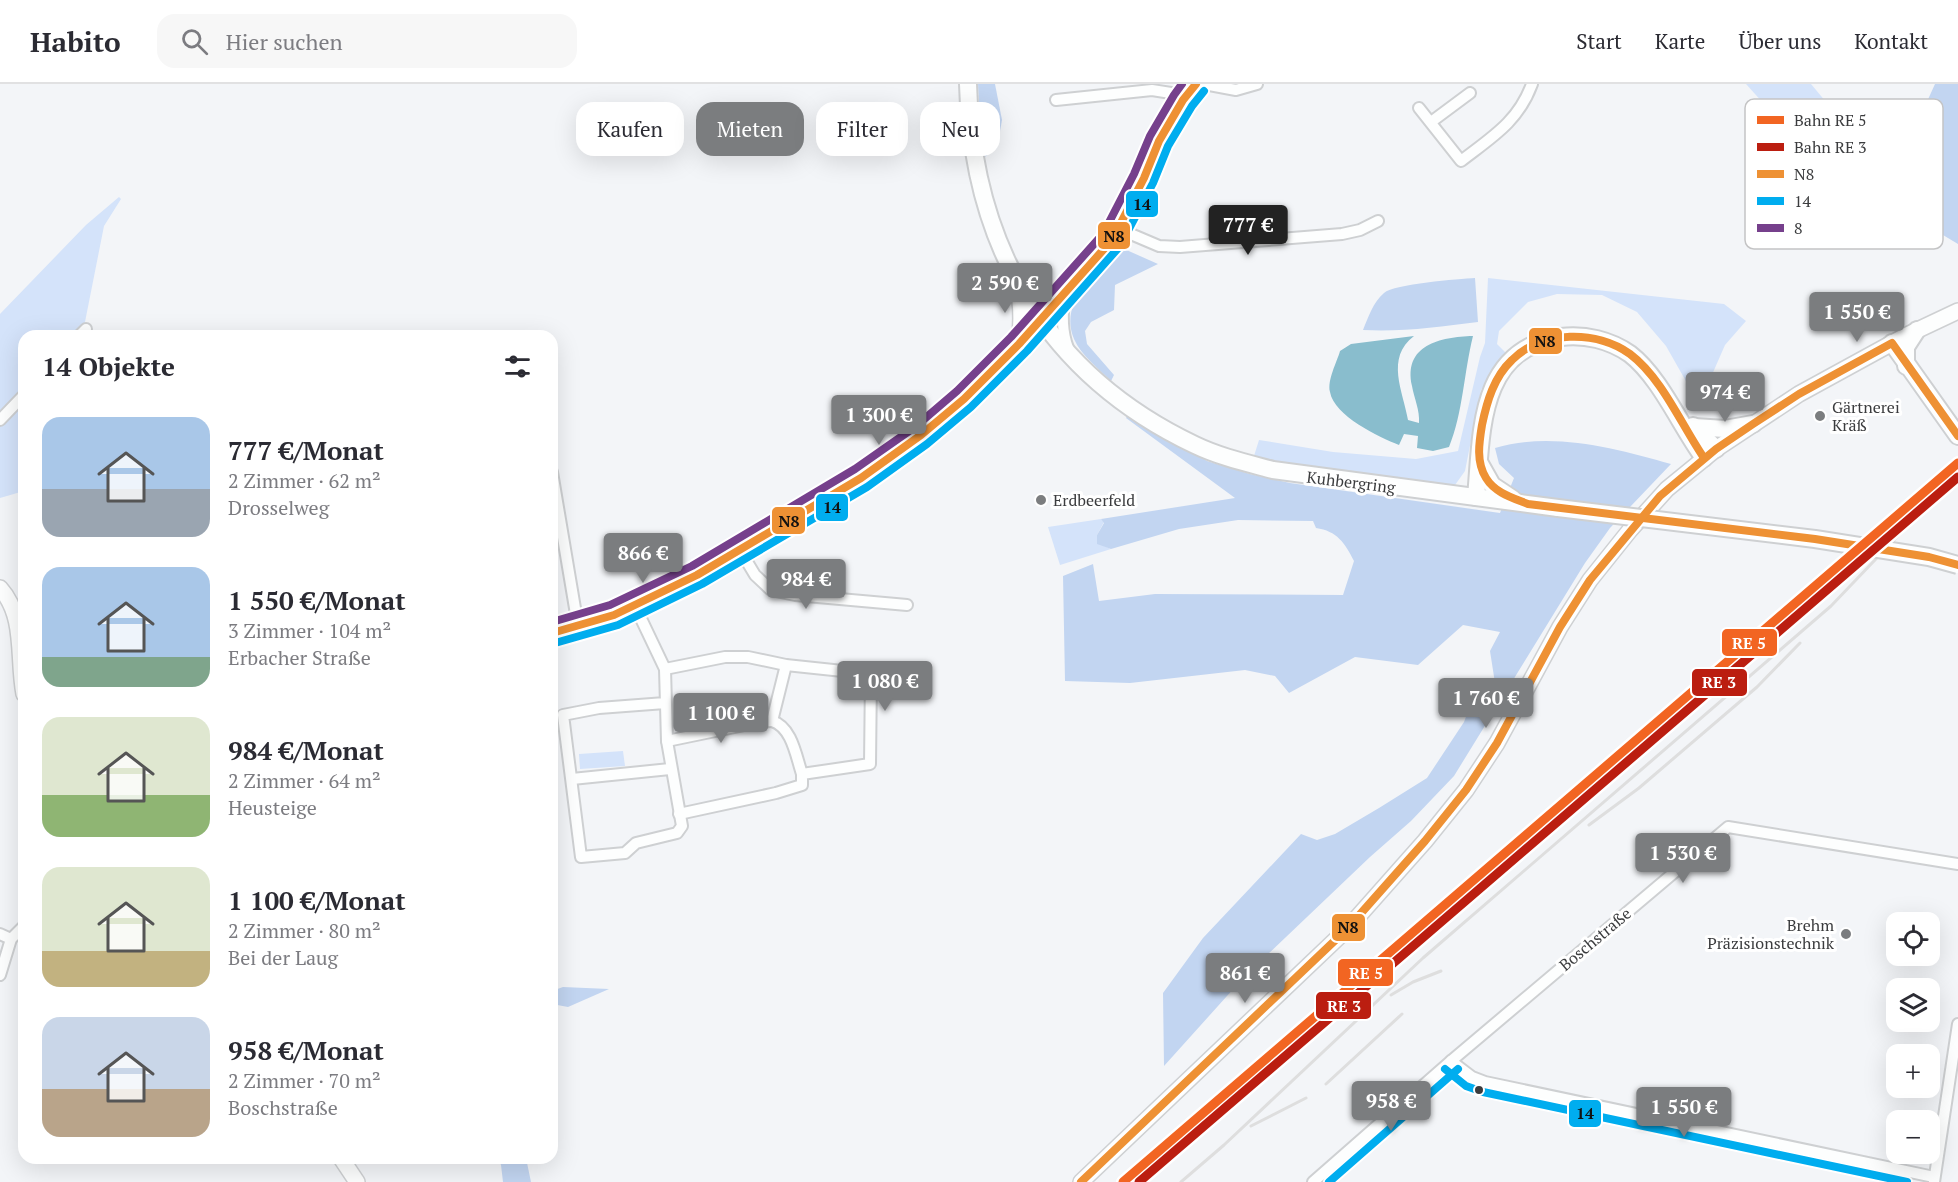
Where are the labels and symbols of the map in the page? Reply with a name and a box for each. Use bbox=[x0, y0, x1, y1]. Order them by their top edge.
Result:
legend bbox=[1745, 99, 1943, 249]
text: Bahn RE 5 bbox=[1794, 109, 1867, 131]
text: Bahn RE 3 bbox=[1794, 136, 1867, 158]
text: N8 bbox=[1794, 163, 1814, 185]
line badge: 14 bbox=[1125, 190, 1159, 218]
text: 14 bbox=[1794, 190, 1812, 212]
text: 14 bbox=[1133, 193, 1151, 215]
pin: 777 € bbox=[1206, 205, 1290, 256]
text: 8 bbox=[1794, 217, 1803, 239]
line badge: N8 bbox=[1097, 221, 1131, 250]
text: N8 bbox=[1103, 225, 1125, 247]
pin: 2 590 € bbox=[950, 263, 1060, 314]
pin: 1 550 € bbox=[1802, 292, 1912, 343]
line badge: N8 bbox=[1528, 327, 1563, 355]
text: N8 bbox=[1534, 330, 1556, 352]
pin: 974 € bbox=[1683, 372, 1767, 423]
pin: 1 300 € bbox=[824, 395, 934, 446]
place label: Gärtnerei Kräß bbox=[1832, 396, 1900, 436]
marker: Gärtnerei Kräß bbox=[1813, 409, 1827, 423]
street label: Kuhbergring bbox=[1305, 466, 1397, 498]
place label: Erdbeerfeld bbox=[1053, 489, 1135, 511]
line badge: 14 bbox=[815, 493, 849, 522]
marker: Erdbeerfeld bbox=[1034, 493, 1048, 507]
text: 14 bbox=[823, 496, 841, 518]
line badge: N8 bbox=[771, 506, 806, 535]
text: N8 bbox=[778, 510, 800, 532]
pin: 866 € bbox=[601, 533, 685, 584]
pin: 984 € bbox=[764, 559, 848, 610]
line badge: RE 5 bbox=[1721, 628, 1778, 657]
text: RE 5 bbox=[1732, 632, 1766, 654]
pin: 1 080 € bbox=[830, 661, 940, 712]
line badge: RE 3 bbox=[1691, 668, 1748, 697]
text: RE 3 bbox=[1702, 671, 1736, 693]
pin: 1 760 € bbox=[1431, 678, 1541, 729]
pin: 1 100 € bbox=[666, 693, 776, 744]
pin: 1 530 € bbox=[1628, 833, 1738, 884]
street label: Boschstraße bbox=[1554, 902, 1636, 976]
line badge: N8 bbox=[1331, 913, 1366, 942]
place label: Brehm Präzisionstechnik bbox=[1707, 914, 1835, 954]
text: N8 bbox=[1337, 916, 1359, 938]
marker: Brehm Präzisionstechnik bbox=[1839, 927, 1853, 941]
pin: 861 € bbox=[1203, 953, 1287, 1004]
line badge: RE 5 bbox=[1337, 958, 1394, 987]
text: RE 5 bbox=[1349, 962, 1383, 984]
line badge: RE 3 bbox=[1315, 991, 1372, 1020]
text: RE 3 bbox=[1327, 995, 1361, 1017]
pin: 958 € bbox=[1349, 1081, 1433, 1132]
unlabelled marker bbox=[1473, 1084, 1485, 1096]
pin: 1 550 € bbox=[1629, 1087, 1739, 1138]
line badge: 14 bbox=[1568, 1099, 1602, 1128]
text: 14 bbox=[1576, 1102, 1594, 1124]

